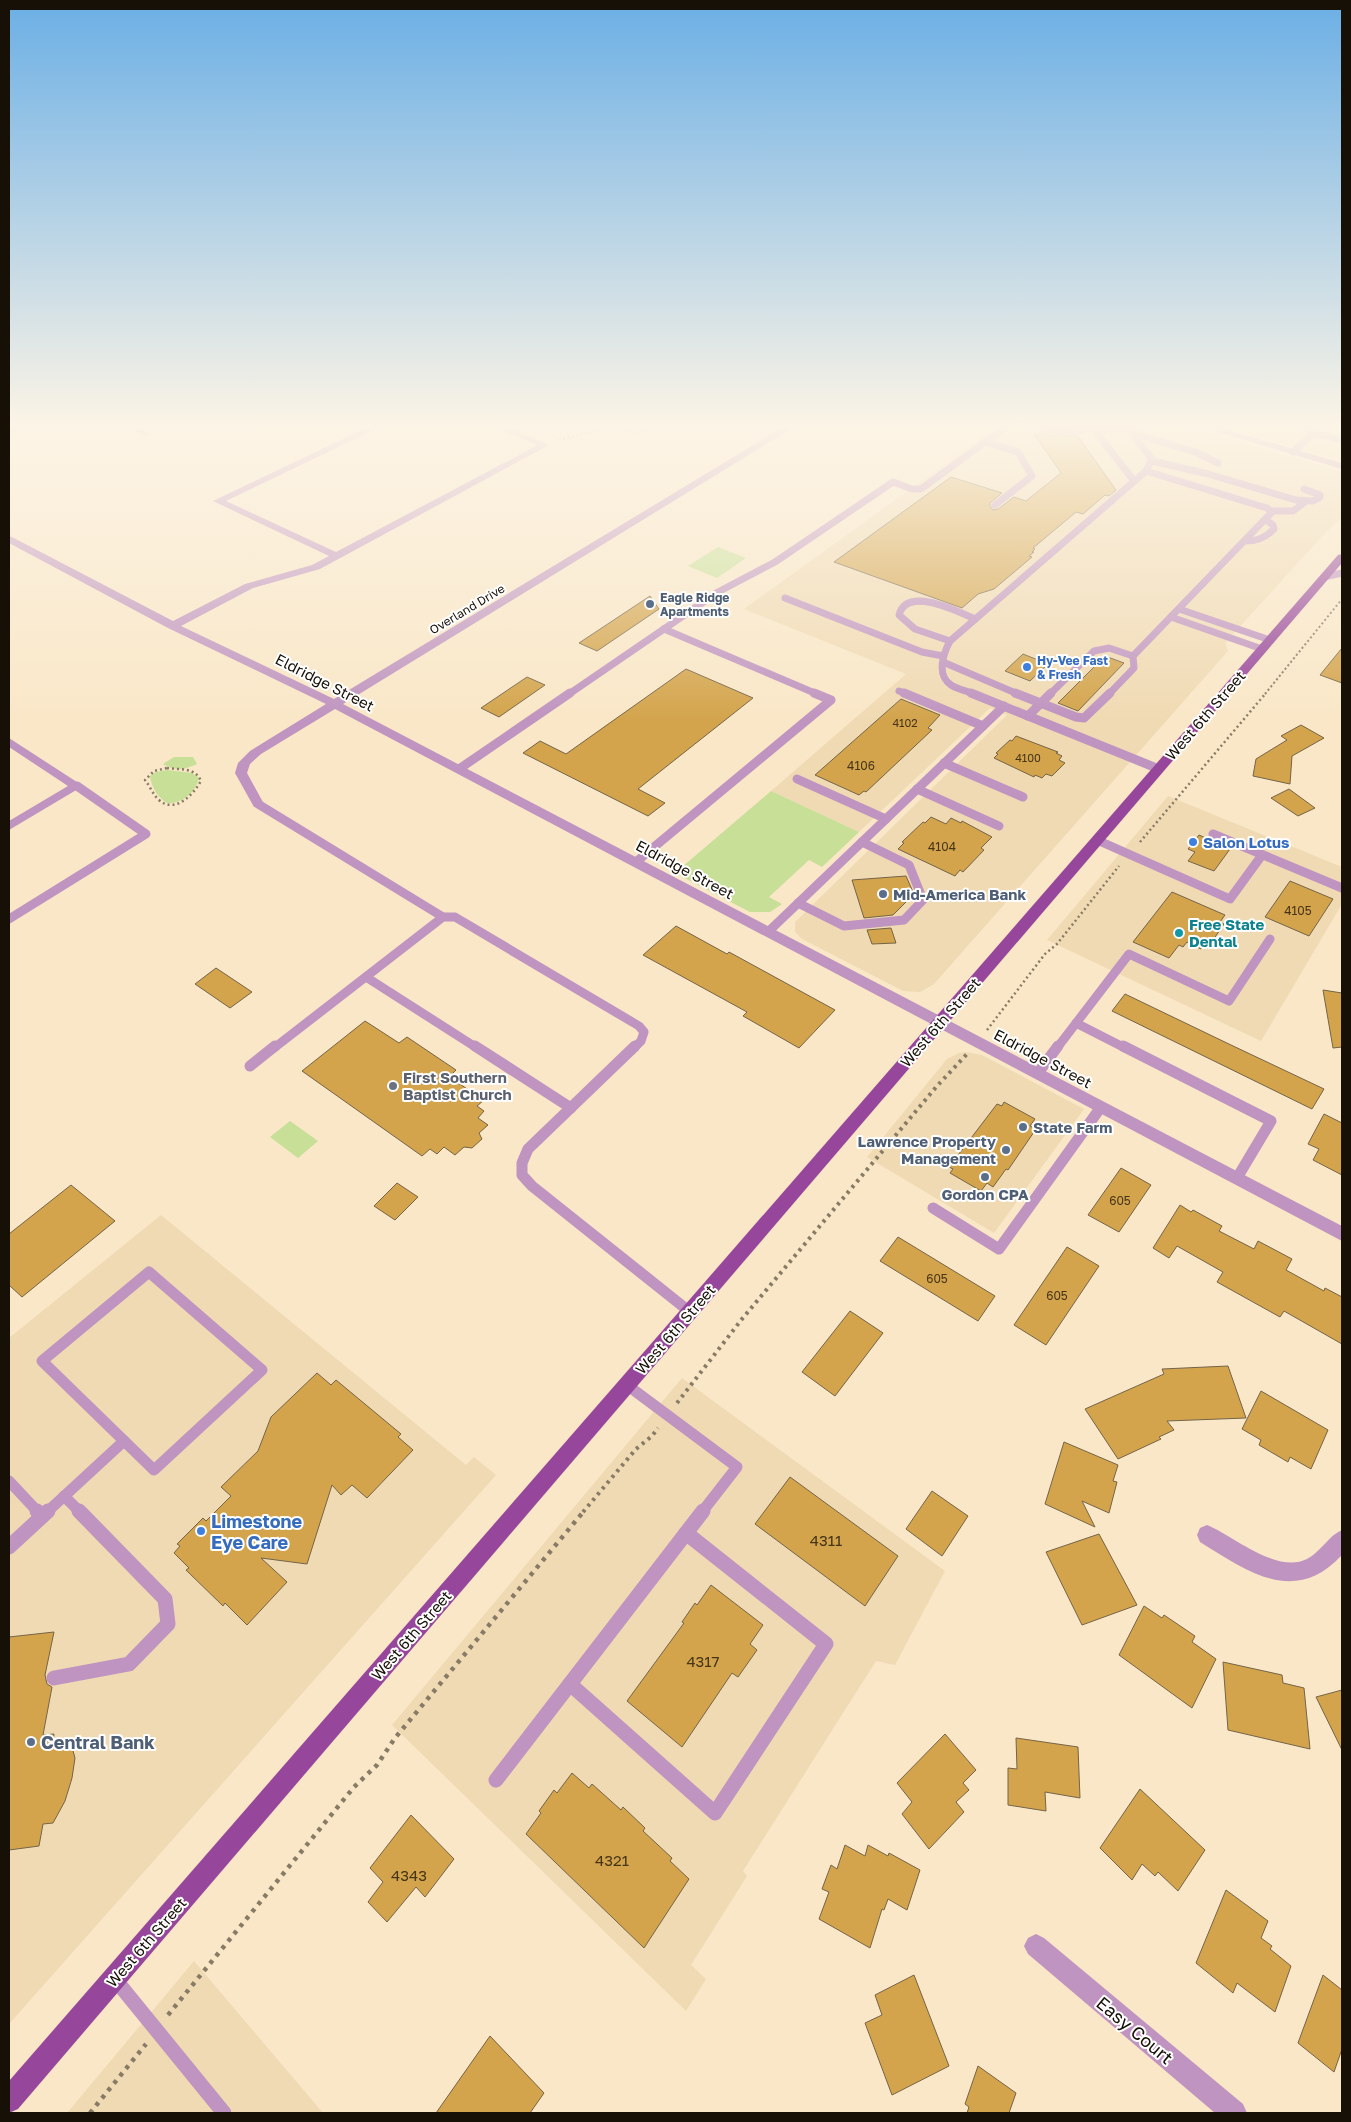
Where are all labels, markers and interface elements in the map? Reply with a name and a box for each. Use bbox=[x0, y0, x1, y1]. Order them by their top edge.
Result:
street label: Overland Drive bbox=[427, 581, 507, 637]
place label: Eagle Ridge Apartments bbox=[660, 590, 729, 619]
marker: Eagle Ridge Apartments bbox=[644, 598, 656, 610]
street label: Eldridge Street bbox=[273, 649, 377, 715]
place label: Hy-Vee Fast & Fresh bbox=[1037, 653, 1108, 682]
marker: Hy-Vee Fast & Fresh bbox=[1021, 661, 1033, 673]
street label: West 6th Street bbox=[1161, 667, 1249, 763]
house number: 4102 bbox=[892, 716, 918, 729]
house number: 4100 bbox=[1015, 751, 1041, 764]
house number: 4106 bbox=[847, 758, 875, 773]
place label: Salon Lotus bbox=[1203, 833, 1289, 851]
street label: Eldridge Street bbox=[633, 836, 737, 902]
marker: Salon Lotus bbox=[1187, 836, 1199, 848]
house number: 4104 bbox=[928, 839, 956, 854]
place label: Mid-America Bank bbox=[893, 885, 1026, 903]
marker: Mid-America Bank bbox=[877, 888, 889, 900]
house number: 4105 bbox=[1284, 903, 1312, 918]
place label: Free State Dental bbox=[1189, 915, 1265, 950]
marker: Free State Dental bbox=[1173, 927, 1185, 939]
street label: West 6th Street bbox=[896, 974, 984, 1070]
street label: Eldridge Street bbox=[991, 1025, 1095, 1091]
place label: First Southern Baptist Church bbox=[403, 1068, 512, 1103]
marker: First Southern Baptist Church bbox=[387, 1080, 399, 1092]
place label: State Farm bbox=[1033, 1118, 1113, 1136]
marker: State Farm bbox=[1017, 1121, 1029, 1133]
place label: Lawrence Property Management bbox=[857, 1132, 996, 1167]
marker: Lawrence Property Management bbox=[1000, 1144, 1012, 1156]
marker: Gordon CPA bbox=[979, 1171, 991, 1183]
place label: Gordon CPA bbox=[941, 1185, 1029, 1203]
house number: 605 bbox=[1109, 1193, 1131, 1208]
house number: 605 bbox=[926, 1271, 948, 1286]
street label: West 6th Street bbox=[631, 1281, 719, 1377]
house number: 605 bbox=[1046, 1288, 1068, 1303]
place label: Limestone Eye Care bbox=[211, 1510, 302, 1553]
marker: Limestone Eye Care bbox=[195, 1525, 207, 1537]
house number: 4311 bbox=[810, 1531, 842, 1549]
street label: West 6th Street bbox=[367, 1587, 455, 1683]
house number: 4317 bbox=[686, 1652, 720, 1670]
place label: Central Bank bbox=[41, 1731, 155, 1753]
marker: Central Bank bbox=[25, 1736, 37, 1748]
house number: 4321 bbox=[595, 1851, 629, 1869]
house number: 4343 bbox=[391, 1866, 427, 1884]
street label: West 6th Street bbox=[102, 1894, 190, 1990]
street label: Easy Court bbox=[1092, 1991, 1178, 2069]

